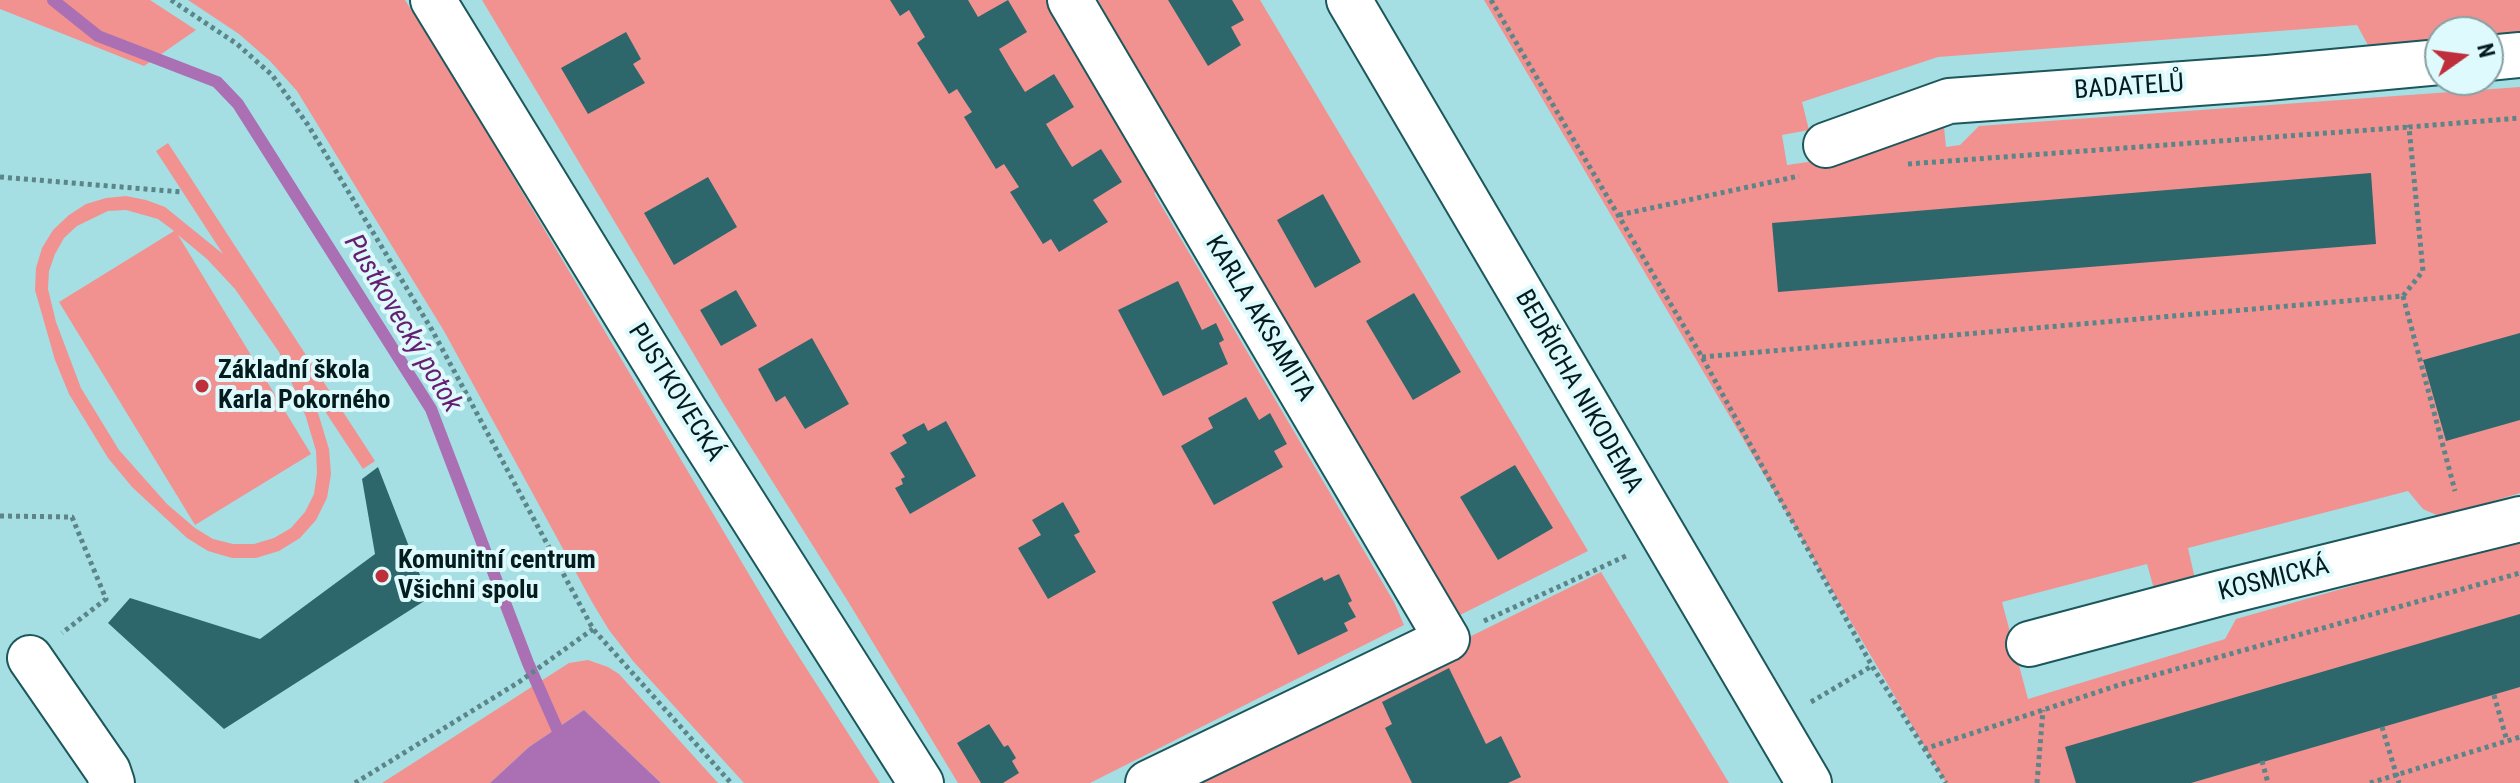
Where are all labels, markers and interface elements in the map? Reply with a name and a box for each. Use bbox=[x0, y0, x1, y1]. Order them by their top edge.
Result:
north arrow bbox=[2424, 16, 2504, 96]
text: N bbox=[2472, 41, 2500, 60]
street label: BADATELŮ bbox=[2073, 69, 2185, 107]
water label: Pustkovecký potok bbox=[336, 229, 468, 419]
street label: KARLA AKSAMITA bbox=[1197, 231, 1321, 407]
street label: BEDŘICHA NIKODEMA bbox=[1507, 285, 1649, 499]
street label: PUSTKOVECKÁ bbox=[620, 318, 730, 468]
place label: Základní škola Karla Pokorného bbox=[218, 355, 391, 416]
marker: Základní škola Karla Pokorného bbox=[193, 377, 211, 395]
place label: Komunitní centrum Všichni spolu bbox=[398, 545, 596, 606]
street label: KOSMICKÁ bbox=[2215, 551, 2333, 609]
marker: Komunitní centrum Všichni spolu bbox=[373, 567, 391, 585]

